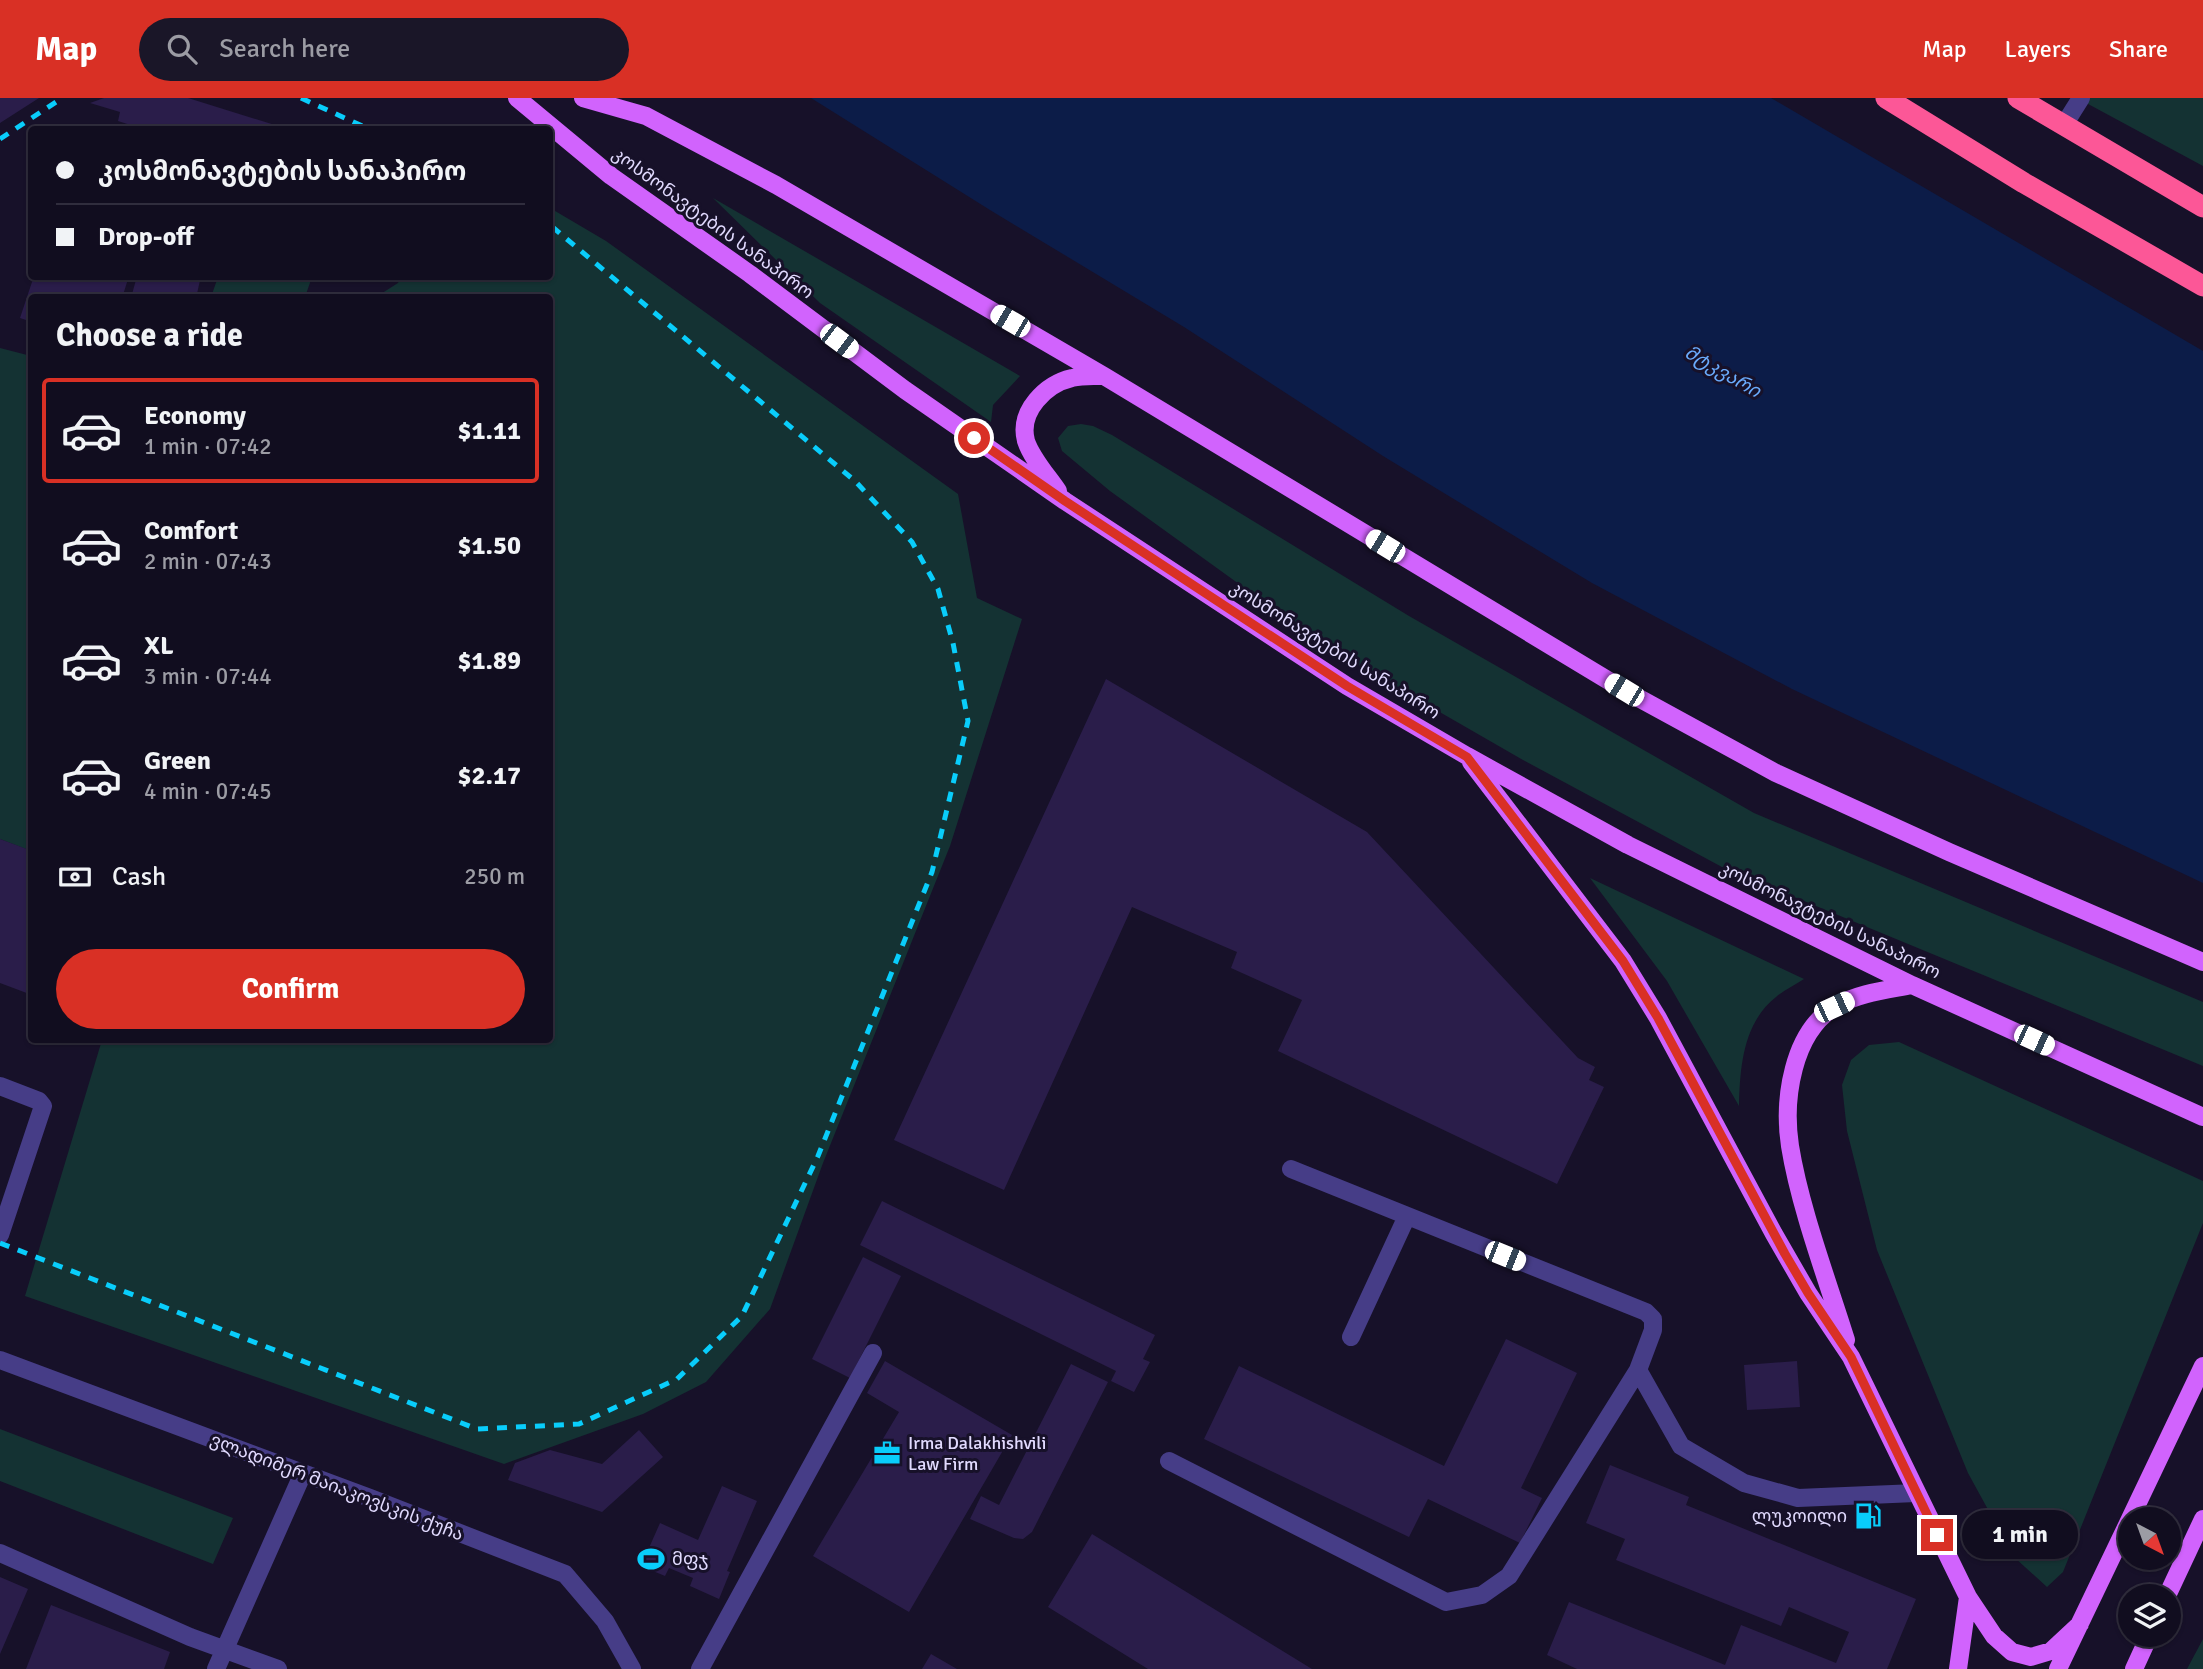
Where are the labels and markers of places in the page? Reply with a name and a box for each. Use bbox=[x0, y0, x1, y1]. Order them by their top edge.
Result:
place label: Irma Dalakhishvili Law Firm bbox=[908, 1432, 1046, 1475]
office icon: Irma Dalakhishvili Law Firm bbox=[872, 1438, 902, 1468]
fuel station icon: ლუკოილი bbox=[1853, 1501, 1883, 1531]
place label: ლუკოილი bbox=[1752, 1505, 1847, 1527]
sports icon: მფჯ bbox=[636, 1544, 666, 1574]
place label: მფჯ bbox=[672, 1548, 709, 1570]

